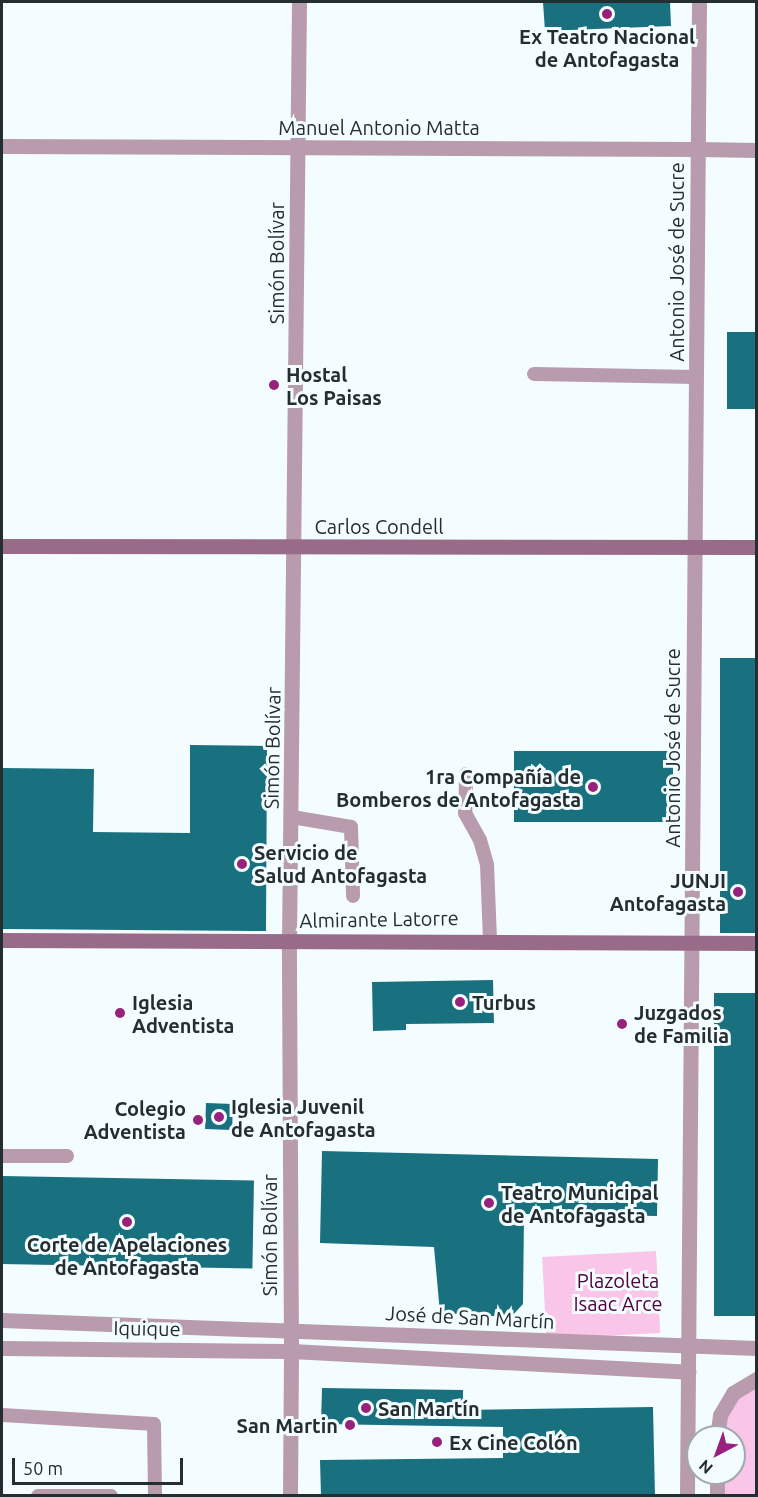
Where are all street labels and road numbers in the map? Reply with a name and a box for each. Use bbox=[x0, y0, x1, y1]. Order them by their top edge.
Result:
street label: Manuel Antonio Matta bbox=[278, 115, 480, 139]
street label: Antonio José de Sucre bbox=[664, 162, 688, 362]
street label: Simón Bolívar bbox=[264, 202, 288, 324]
street label: Carlos Condell bbox=[315, 514, 443, 538]
street label: Antonio José de Sucre bbox=[660, 648, 684, 848]
street label: Simón Bolívar bbox=[259, 687, 285, 809]
street label: Almirante Latorre bbox=[299, 906, 459, 932]
street label: Simón Bolívar bbox=[257, 1174, 281, 1296]
street label: José de San Martín bbox=[385, 1301, 555, 1333]
street label: Iquique bbox=[113, 1315, 181, 1341]

